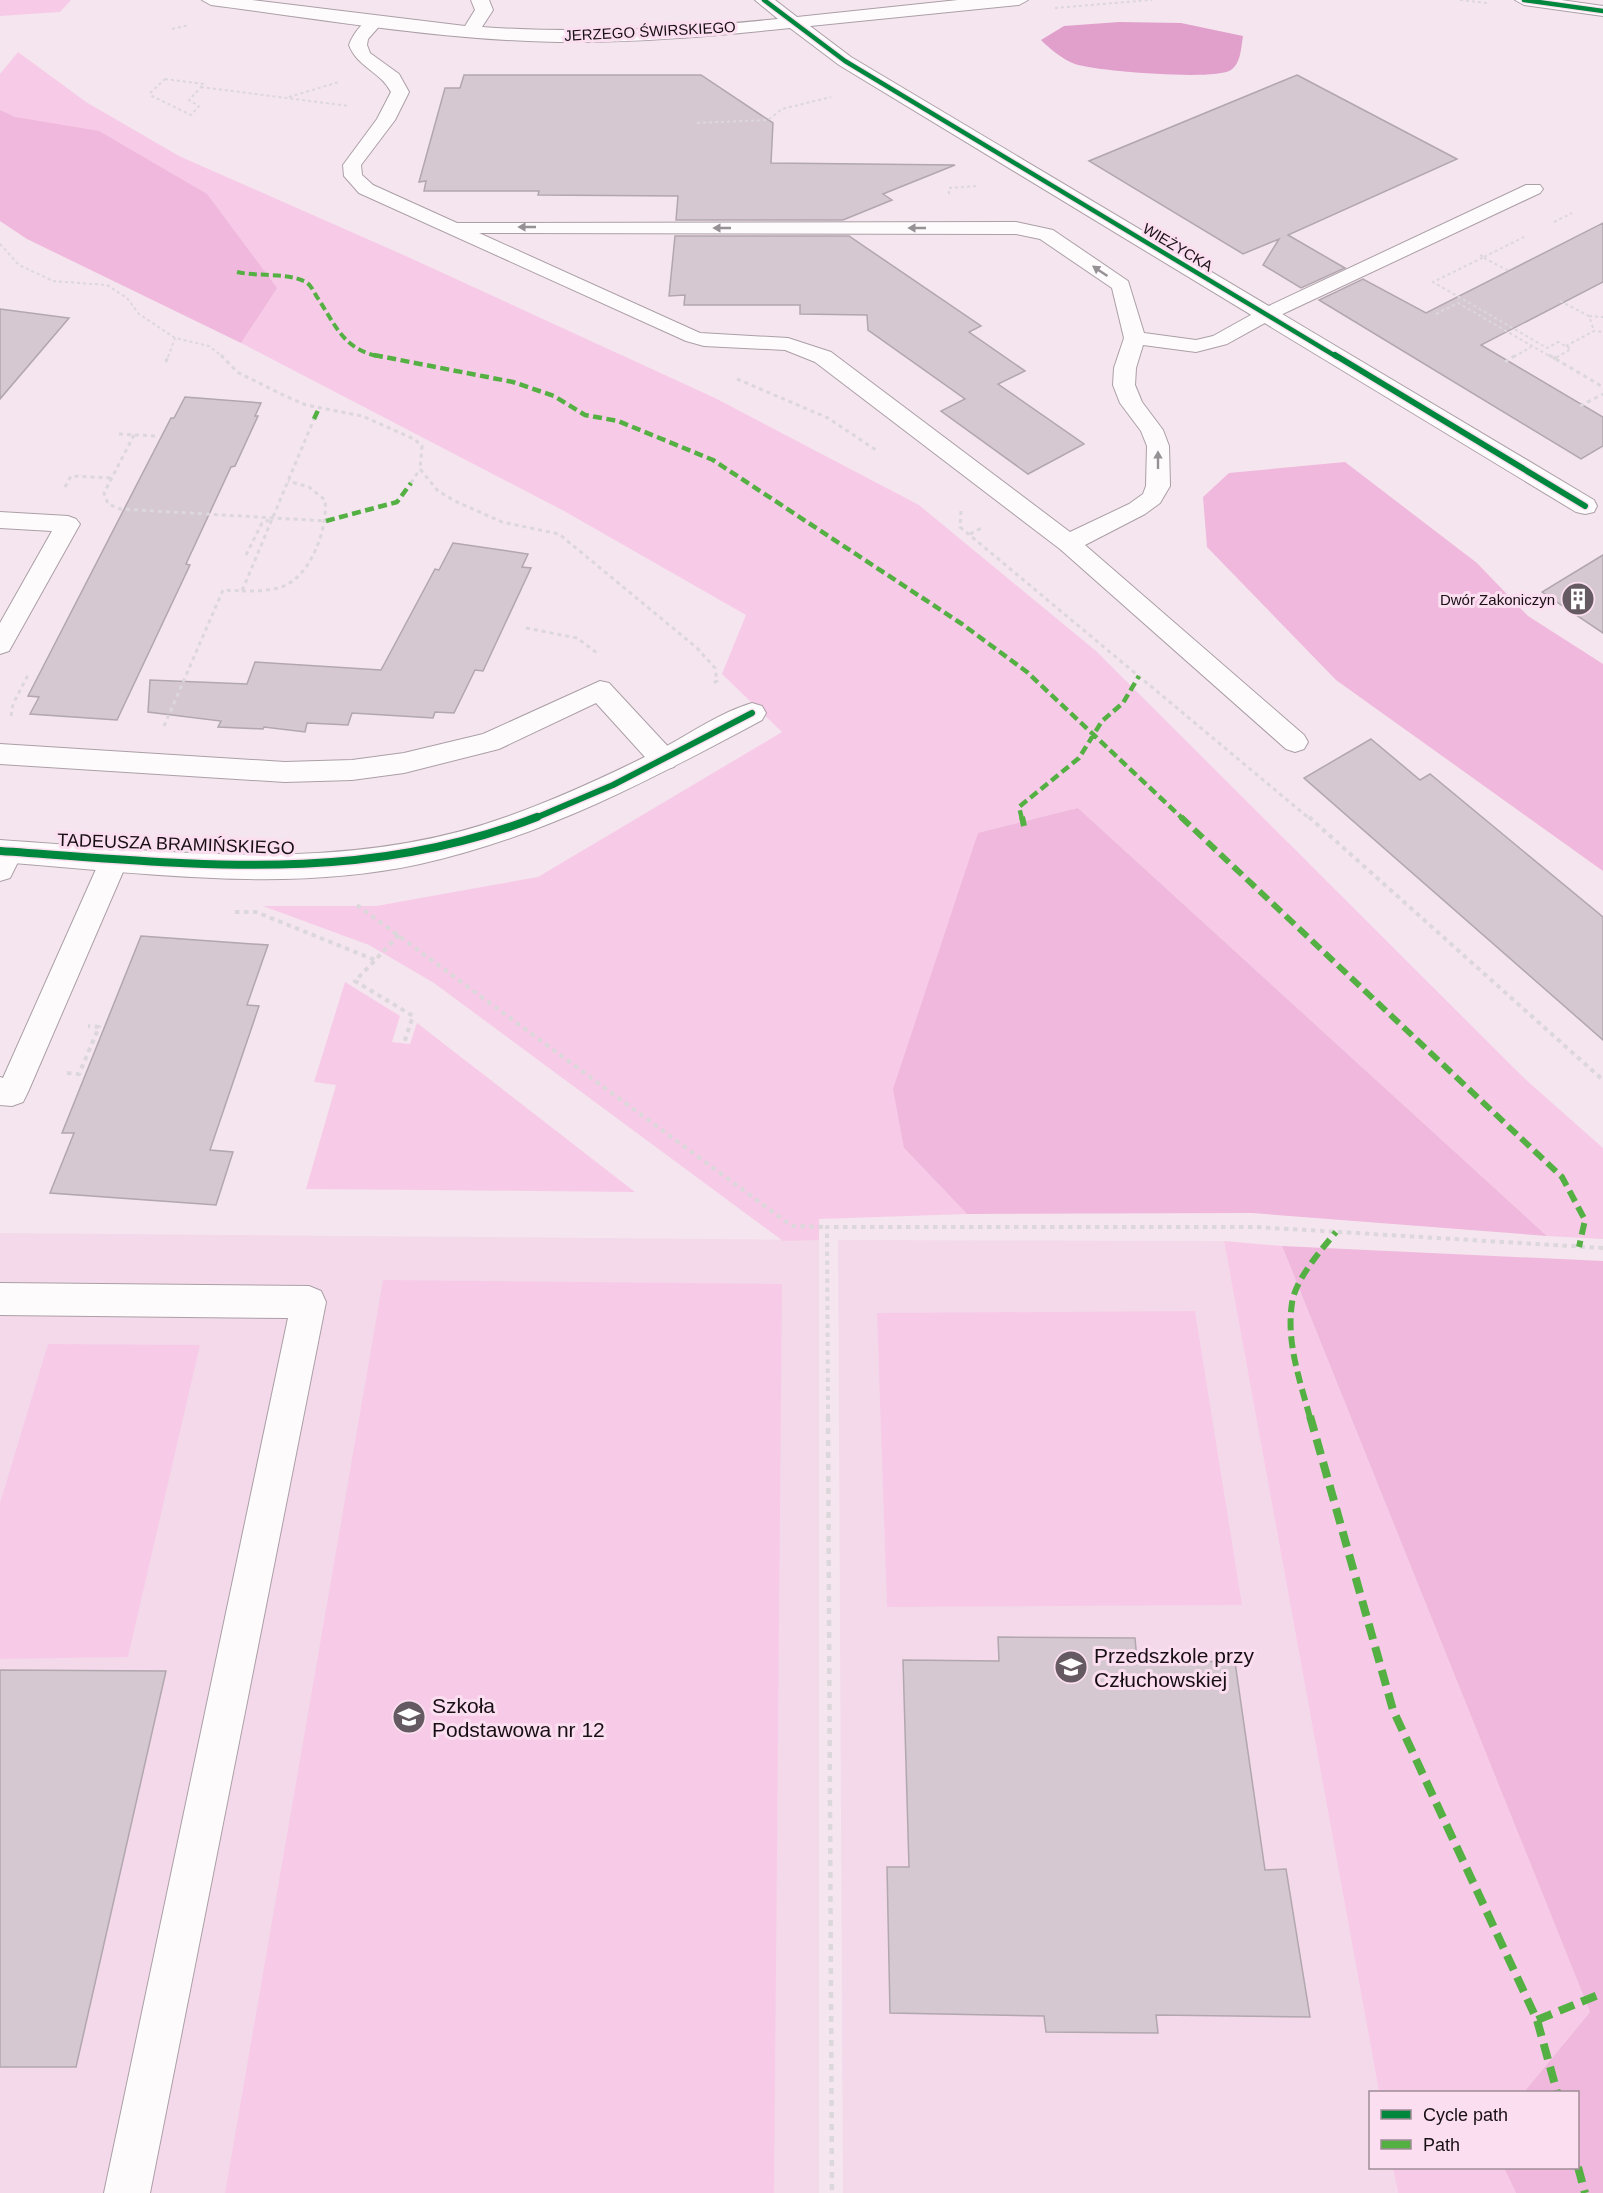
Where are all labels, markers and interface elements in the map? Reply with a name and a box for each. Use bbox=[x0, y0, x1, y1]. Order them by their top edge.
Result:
street label: JERZEGO ŚWIRSKIEGO bbox=[564, 18, 736, 44]
street label: WIEŻYCKA bbox=[1140, 220, 1216, 274]
one-way arrow bbox=[518, 223, 537, 232]
one-way arrow bbox=[713, 223, 732, 233]
one-way arrow bbox=[908, 223, 927, 233]
one-way arrow bbox=[1092, 266, 1108, 277]
one-way arrow bbox=[1153, 450, 1163, 469]
building icon: Dwór Zakoniczyn bbox=[1560, 581, 1596, 617]
place label: Dwór Zakoniczyn bbox=[1440, 591, 1555, 608]
street label: TADEUSZA BRAMIŃSKIEGO bbox=[57, 830, 295, 858]
place label: Przedszkole przy Człuchowskiej bbox=[1094, 1644, 1254, 1691]
school or university icon: Przedszkole przy Człuchowskiej bbox=[1053, 1649, 1089, 1685]
place label: Szkoła Podstawowa nr 12 bbox=[432, 1694, 605, 1741]
school or university icon: Szkoła Podstawowa nr 12 bbox=[391, 1699, 427, 1735]
legend bbox=[1369, 2091, 1579, 2169]
text: Cycle path bbox=[1423, 2105, 1508, 2125]
text: Path bbox=[1423, 2135, 1460, 2155]

